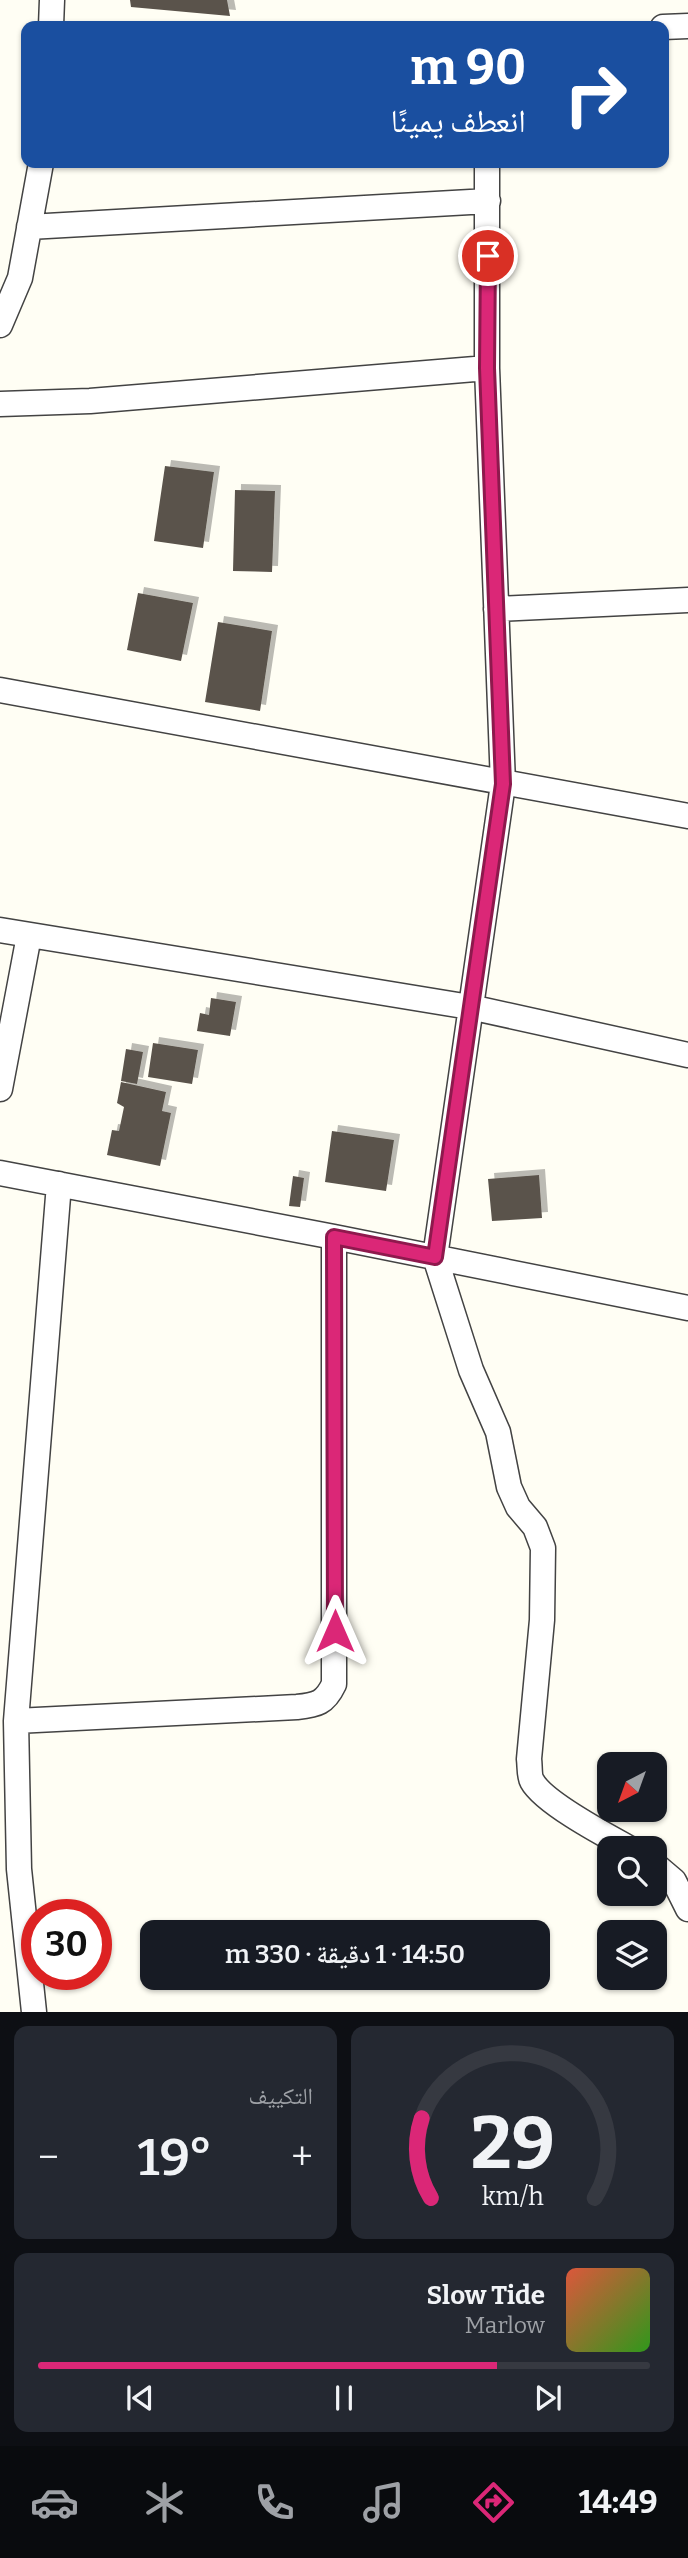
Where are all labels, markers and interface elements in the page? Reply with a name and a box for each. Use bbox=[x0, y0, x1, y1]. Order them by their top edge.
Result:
text: 90 m bbox=[410, 38, 526, 97]
icon: right bbox=[550, 49, 641, 140]
text: انعطف يمينًا bbox=[391, 102, 526, 140]
pin bbox=[458, 226, 518, 286]
icon: arrive bbox=[469, 237, 507, 275]
position arrow bbox=[298, 1594, 372, 1668]
north arrow bbox=[597, 1752, 667, 1822]
map controls bbox=[597, 1752, 667, 1990]
button: search bbox=[597, 1836, 667, 1906]
speed limit sign: 30 bbox=[21, 1899, 112, 1990]
button: layers bbox=[597, 1920, 667, 1990]
text: 14:50 · 1 دقيقة · 330 m bbox=[225, 1939, 465, 1970]
text: التكييف bbox=[248, 2082, 313, 2110]
text: 29 bbox=[470, 2101, 555, 2188]
text: 19° bbox=[138, 2126, 213, 2189]
text: − bbox=[38, 2134, 59, 2180]
text: + bbox=[291, 2134, 313, 2180]
text: km/h bbox=[482, 2182, 544, 2212]
text: Slow Tide bbox=[426, 2280, 545, 2311]
text: Marlow bbox=[465, 2311, 545, 2339]
icon: previous bbox=[121, 2379, 159, 2417]
icon: pause bbox=[325, 2379, 363, 2417]
icon: next bbox=[529, 2379, 567, 2417]
icon: car bbox=[30, 2478, 79, 2527]
icon: climate bbox=[140, 2478, 189, 2527]
icon: phone bbox=[250, 2478, 299, 2527]
icon: music bbox=[359, 2478, 408, 2527]
icon: directions bbox=[469, 2478, 518, 2527]
text: 14:49 bbox=[579, 2483, 658, 2521]

